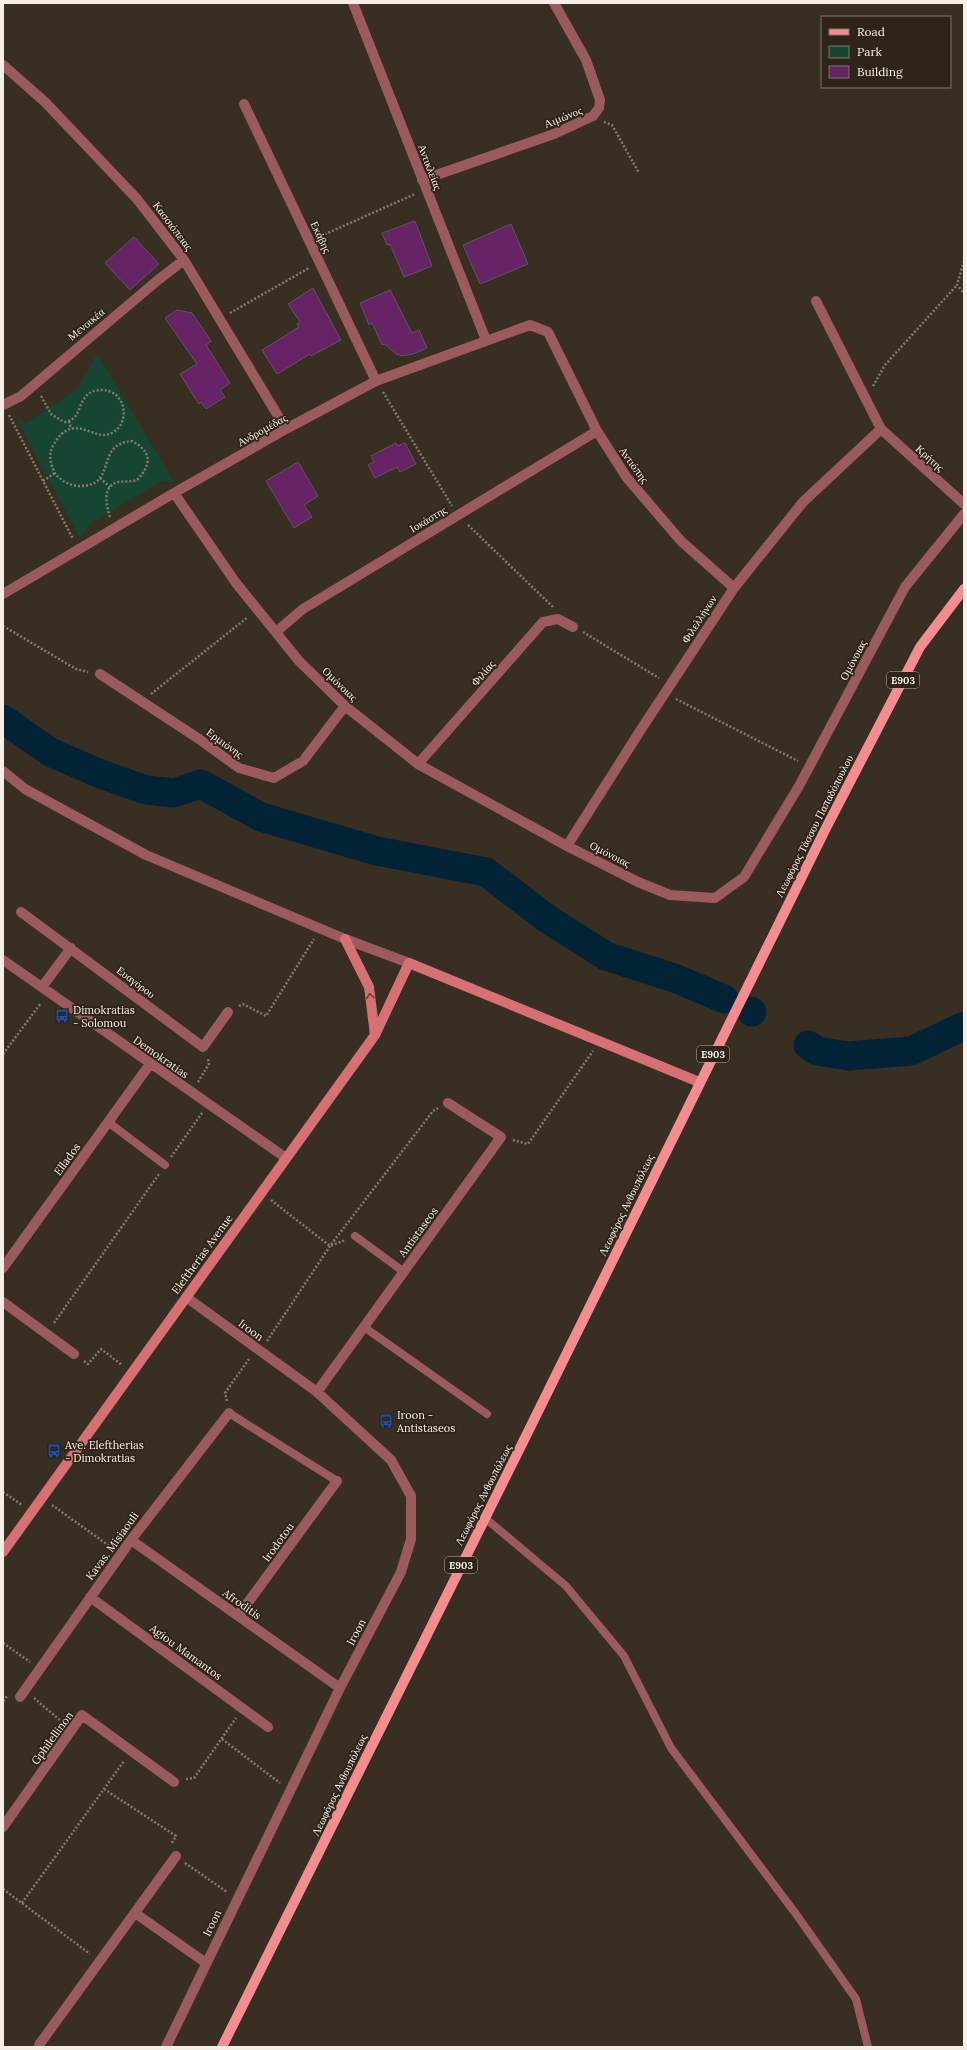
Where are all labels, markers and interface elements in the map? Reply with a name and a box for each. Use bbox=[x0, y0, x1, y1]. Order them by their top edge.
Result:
legend bbox=[821, 16, 951, 88]
text: Road bbox=[857, 24, 885, 39]
text: Park bbox=[857, 44, 883, 59]
text: Building bbox=[857, 64, 903, 79]
street label: Αιμώνος bbox=[542, 103, 585, 131]
street label: Αντικλείας bbox=[415, 142, 445, 193]
street label: Κασσιόπειας bbox=[150, 199, 196, 254]
street label: Εκάβης bbox=[308, 219, 335, 256]
street label: Μενοικέα bbox=[65, 304, 107, 343]
street label: Ανδρομέδας bbox=[235, 410, 290, 449]
street label: Κρήτης bbox=[913, 442, 948, 475]
street label: Αντιόπης bbox=[616, 444, 652, 486]
street label: Ιοκάστης bbox=[407, 502, 450, 536]
street label: Φιλελλήνων bbox=[678, 592, 720, 646]
street label: Ομόνοιας bbox=[837, 637, 870, 683]
street label: Φιλίας bbox=[468, 657, 498, 689]
street label: Ομόνοιας bbox=[319, 664, 361, 705]
road number: E903 bbox=[887, 672, 919, 688]
street label: Ερμιόνης bbox=[204, 725, 247, 762]
street label: Λεωφόρος Τάσσου Παπαδόπουλου bbox=[772, 752, 856, 900]
street label: Ομόνοιας bbox=[587, 838, 633, 870]
street label: Ευαγόρου bbox=[114, 963, 159, 1001]
one-way arrow bbox=[366, 993, 375, 999]
place label: Dimokratias - Solomou bbox=[73, 1003, 135, 1030]
bus stop icon: Dimokratias - Solomou bbox=[54, 1008, 70, 1024]
street label: Demokratias bbox=[130, 1033, 192, 1081]
road number: E903 bbox=[697, 1046, 729, 1062]
street label: Ellados bbox=[51, 1140, 83, 1178]
street label: Λεωφόρος Ανθουπόλεως bbox=[595, 1151, 657, 1258]
street label: Antistaseos bbox=[395, 1204, 441, 1261]
street label: Eleftherias Avenue bbox=[168, 1211, 236, 1297]
street label: Iroon bbox=[236, 1316, 267, 1344]
place label: Iroon - Antistaseos bbox=[396, 1408, 455, 1435]
bus stop icon: Iroon - Antistaseos bbox=[378, 1413, 394, 1429]
place label: Ave. Eleftherias - Dimokratias bbox=[64, 1438, 144, 1465]
street label: Λεωφόρος Ανθουπόλεως bbox=[451, 1442, 515, 1548]
bus stop icon: Ave. Eleftherias - Dimokratias bbox=[46, 1443, 62, 1459]
street label: Kavas. Misiaouli bbox=[83, 1509, 141, 1583]
street label: Irodotou bbox=[259, 1519, 297, 1564]
road number: E903 bbox=[445, 1557, 477, 1573]
street label: Afroditis bbox=[219, 1585, 264, 1622]
street label: Iroon bbox=[343, 1616, 369, 1648]
street label: Agiou Mamantos bbox=[146, 1621, 225, 1683]
street label: Gphilellinon bbox=[28, 1708, 76, 1767]
street label: Λεωφόρος Ανθουπόλεως bbox=[308, 1731, 370, 1838]
street label: Iroon bbox=[200, 1907, 225, 1939]

